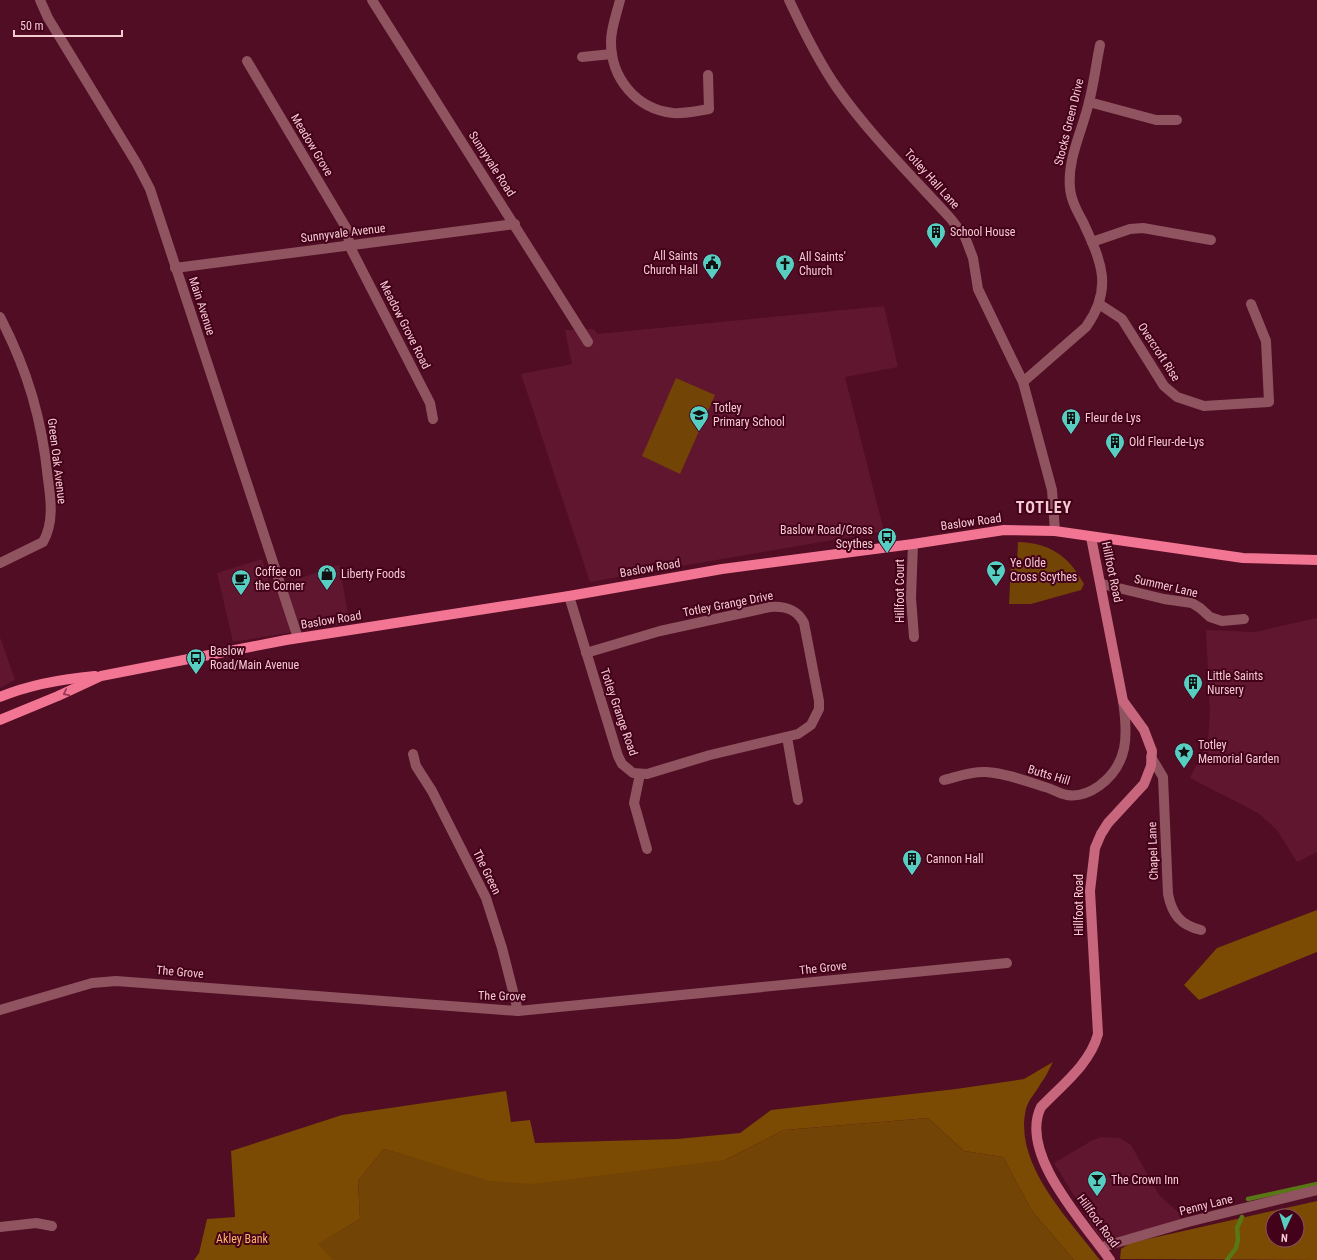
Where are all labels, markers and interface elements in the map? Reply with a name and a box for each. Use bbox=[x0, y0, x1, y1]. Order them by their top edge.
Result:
scale bar bbox=[14, 12, 122, 38]
text: 50 m bbox=[20, 19, 44, 33]
street label: Stocks Green Drive bbox=[1051, 77, 1087, 167]
street label: Meadow Grove bbox=[288, 111, 336, 179]
street label: Sunnyvale Road bbox=[466, 129, 518, 199]
street label: Totley Hall Lane bbox=[901, 146, 963, 212]
street label: Sunnyvale Avenue bbox=[300, 221, 386, 245]
building icon: School House bbox=[925, 221, 947, 249]
place label: School House bbox=[950, 225, 1016, 239]
place label: All Saints Church Hall bbox=[643, 249, 698, 277]
place label: All Saints' Church bbox=[799, 250, 846, 278]
public building icon: All Saints Church Hall bbox=[701, 252, 723, 280]
church icon: All Saints' Church bbox=[774, 253, 796, 281]
street label: Main Avenue bbox=[186, 275, 218, 337]
street label: Meadow Grove Road bbox=[377, 279, 433, 371]
street label: Overcroft Rise bbox=[1135, 320, 1183, 384]
place label: Totley Primary School bbox=[713, 401, 785, 429]
school or university icon: Totley Primary School bbox=[688, 404, 710, 432]
building icon: Fleur de Lys bbox=[1060, 407, 1082, 435]
place label: Fleur de Lys bbox=[1085, 411, 1141, 425]
street label: Green Oak Avenue bbox=[45, 417, 69, 505]
building icon: Old Fleur-de-Lys bbox=[1104, 431, 1126, 459]
place label: Old Fleur-de-Lys bbox=[1129, 435, 1204, 449]
district label: TOTLEY bbox=[1016, 498, 1072, 517]
street label: Baslow Road bbox=[940, 511, 1002, 533]
place label: Baslow Road/Cross Scythes bbox=[780, 523, 873, 551]
bus stop icon: Baslow Road/Cross Scythes bbox=[876, 526, 898, 554]
street label: Hillfoot Road bbox=[1099, 540, 1125, 604]
street label: Baslow Road bbox=[619, 556, 681, 580]
place label: Ye Olde Cross Scythes bbox=[1010, 556, 1077, 584]
street label: Hillfoot Court bbox=[893, 559, 907, 623]
bar icon: Ye Olde Cross Scythes bbox=[985, 559, 1007, 587]
shop icon: Liberty Foods bbox=[316, 563, 338, 591]
place label: Coffee on the Corner bbox=[255, 565, 305, 593]
place label: Liberty Foods bbox=[341, 567, 405, 581]
cafe icon: Coffee on the Corner bbox=[230, 568, 252, 596]
street label: Summer Lane bbox=[1133, 572, 1200, 600]
street label: Totley Grange Drive bbox=[682, 588, 775, 620]
street label: Baslow Road bbox=[300, 608, 362, 632]
place label: Baslow Road/Main Avenue bbox=[210, 644, 300, 672]
bus stop icon: Baslow Road/Main Avenue bbox=[185, 647, 207, 675]
street label: Totley Grange Road bbox=[597, 666, 641, 758]
place label: Little Saints Nursery bbox=[1207, 669, 1263, 697]
building icon: Little Saints Nursery bbox=[1182, 672, 1204, 700]
one-way arrow bbox=[63, 688, 71, 696]
place label: Totley Memorial Garden bbox=[1198, 738, 1279, 766]
place icon: Totley Memorial Garden bbox=[1173, 741, 1195, 769]
street label: Butts Hill bbox=[1026, 762, 1072, 788]
street label: Chapel Lane bbox=[1145, 821, 1161, 880]
street label: The Green bbox=[470, 847, 504, 897]
building icon: Cannon Hall bbox=[901, 848, 923, 876]
place label: Cannon Hall bbox=[926, 852, 983, 866]
street label: Hillfoot Road bbox=[1072, 874, 1086, 936]
street label: The Grove bbox=[799, 959, 848, 977]
street label: The Grove bbox=[156, 963, 205, 981]
street label: The Grove bbox=[478, 989, 526, 1003]
bar icon: The Crown Inn bbox=[1086, 1169, 1108, 1197]
place label: The Crown Inn bbox=[1111, 1173, 1179, 1187]
street label: Hillfoot Road bbox=[1074, 1192, 1122, 1250]
street label: Penny Lane bbox=[1178, 1192, 1234, 1218]
north arrow bbox=[1265, 1208, 1305, 1248]
text: N bbox=[1280, 1231, 1288, 1244]
park label: Akley Bank bbox=[216, 1232, 269, 1246]

